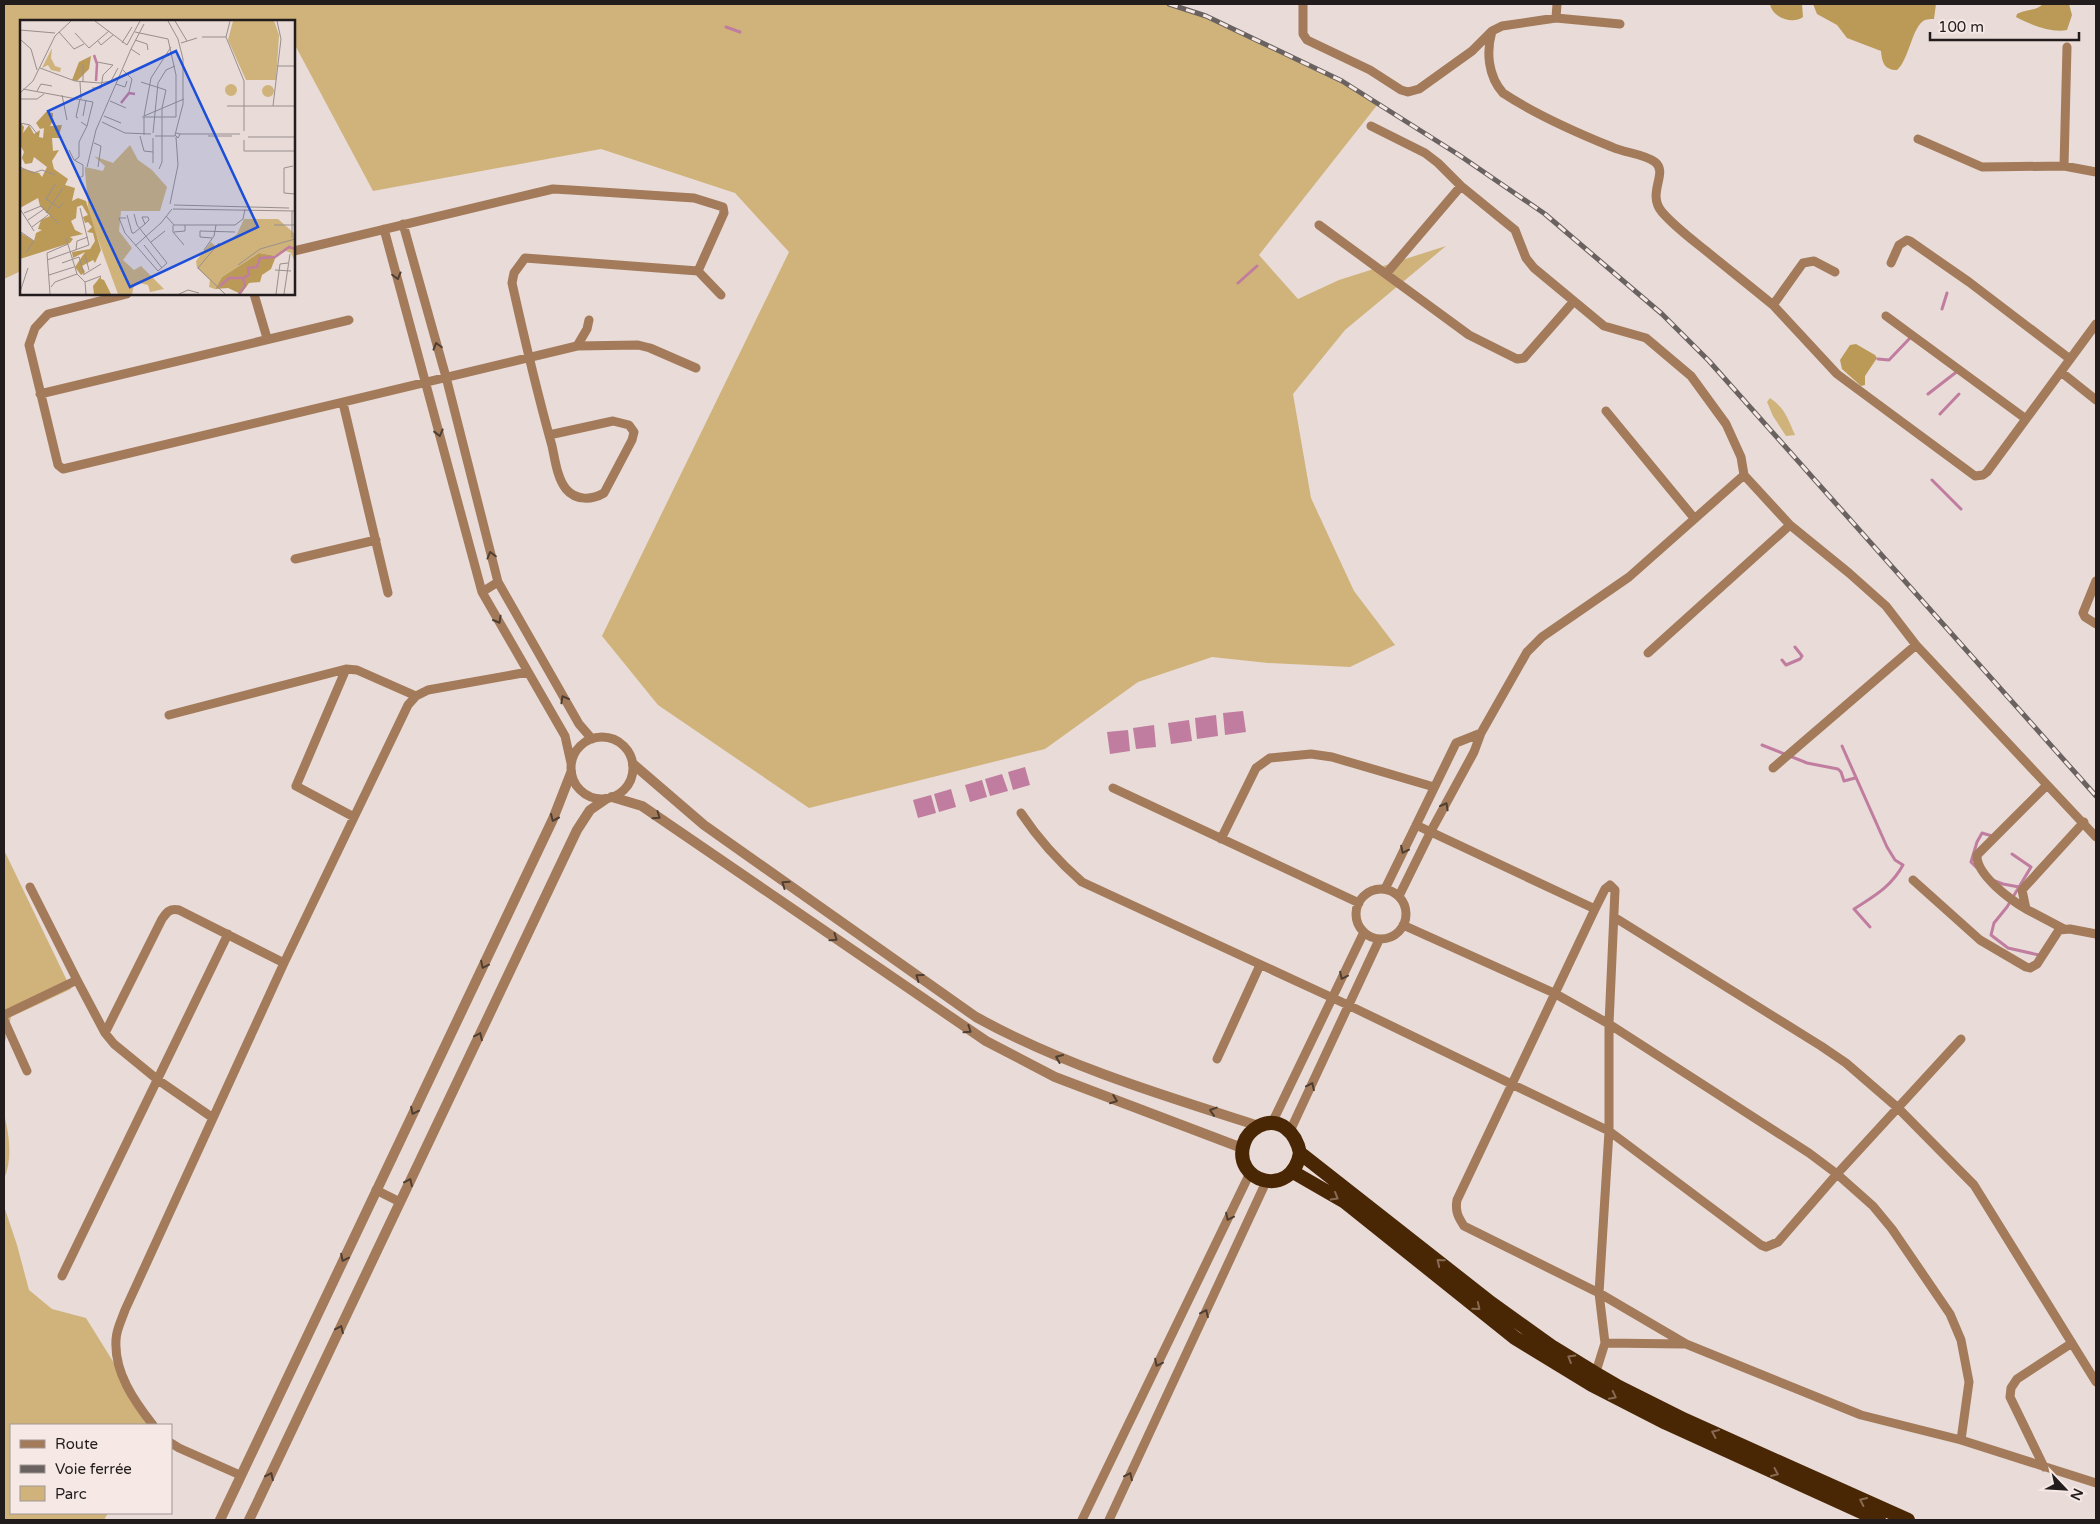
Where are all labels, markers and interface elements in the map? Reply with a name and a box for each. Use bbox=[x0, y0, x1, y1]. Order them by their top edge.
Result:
scale bar bbox=[1930, 10, 2079, 42]
text: 100 m bbox=[1938, 18, 1984, 36]
inset map bbox=[20, 20, 295, 295]
one-way arrow bbox=[392, 271, 402, 279]
one-way arrow bbox=[433, 343, 443, 351]
one-way arrow bbox=[434, 428, 444, 436]
one-way arrow bbox=[486, 551, 496, 559]
one-way arrow bbox=[492, 615, 502, 624]
one-way arrow bbox=[561, 695, 571, 704]
one-way arrow bbox=[1439, 802, 1449, 811]
one-way arrow bbox=[651, 810, 661, 819]
one-way arrow bbox=[549, 813, 560, 822]
one-way arrow bbox=[1400, 845, 1410, 854]
one-way arrow bbox=[782, 881, 791, 890]
one-way arrow bbox=[828, 932, 838, 941]
one-way arrow bbox=[480, 960, 490, 969]
one-way arrow bbox=[1338, 971, 1349, 980]
one-way arrow bbox=[915, 974, 925, 983]
one-way arrow bbox=[963, 1023, 972, 1033]
one-way arrow bbox=[473, 1032, 483, 1041]
one-way arrow bbox=[1055, 1053, 1064, 1064]
one-way arrow bbox=[1304, 1082, 1315, 1091]
one-way arrow bbox=[1109, 1094, 1118, 1104]
one-way arrow bbox=[410, 1106, 420, 1115]
one-way arrow bbox=[1209, 1107, 1217, 1117]
one-way arrow bbox=[403, 1179, 413, 1188]
one-way arrow bbox=[1330, 1190, 1339, 1200]
one-way arrow bbox=[1225, 1212, 1235, 1221]
one-way arrow bbox=[340, 1253, 350, 1262]
one-way arrow bbox=[1437, 1259, 1446, 1268]
one-way arrow bbox=[1471, 1302, 1480, 1310]
one-way arrow bbox=[1199, 1309, 1209, 1318]
one-way arrow bbox=[333, 1325, 344, 1334]
one-way arrow bbox=[1568, 1355, 1577, 1365]
one-way arrow bbox=[1154, 1358, 1164, 1367]
one-way arrow bbox=[1607, 1390, 1616, 1400]
legend bbox=[10, 1424, 172, 1514]
one-way arrow bbox=[1711, 1429, 1720, 1440]
text: Route bbox=[55, 1435, 98, 1453]
text: Voie ferrée bbox=[55, 1460, 132, 1478]
north arrow bbox=[2040, 1464, 2090, 1514]
one-way arrow bbox=[1770, 1467, 1779, 1477]
one-way arrow bbox=[264, 1472, 274, 1481]
one-way arrow bbox=[1123, 1472, 1134, 1481]
text: Parc bbox=[55, 1485, 87, 1503]
text: N bbox=[2066, 1486, 2086, 1503]
one-way arrow bbox=[1859, 1497, 1868, 1507]

